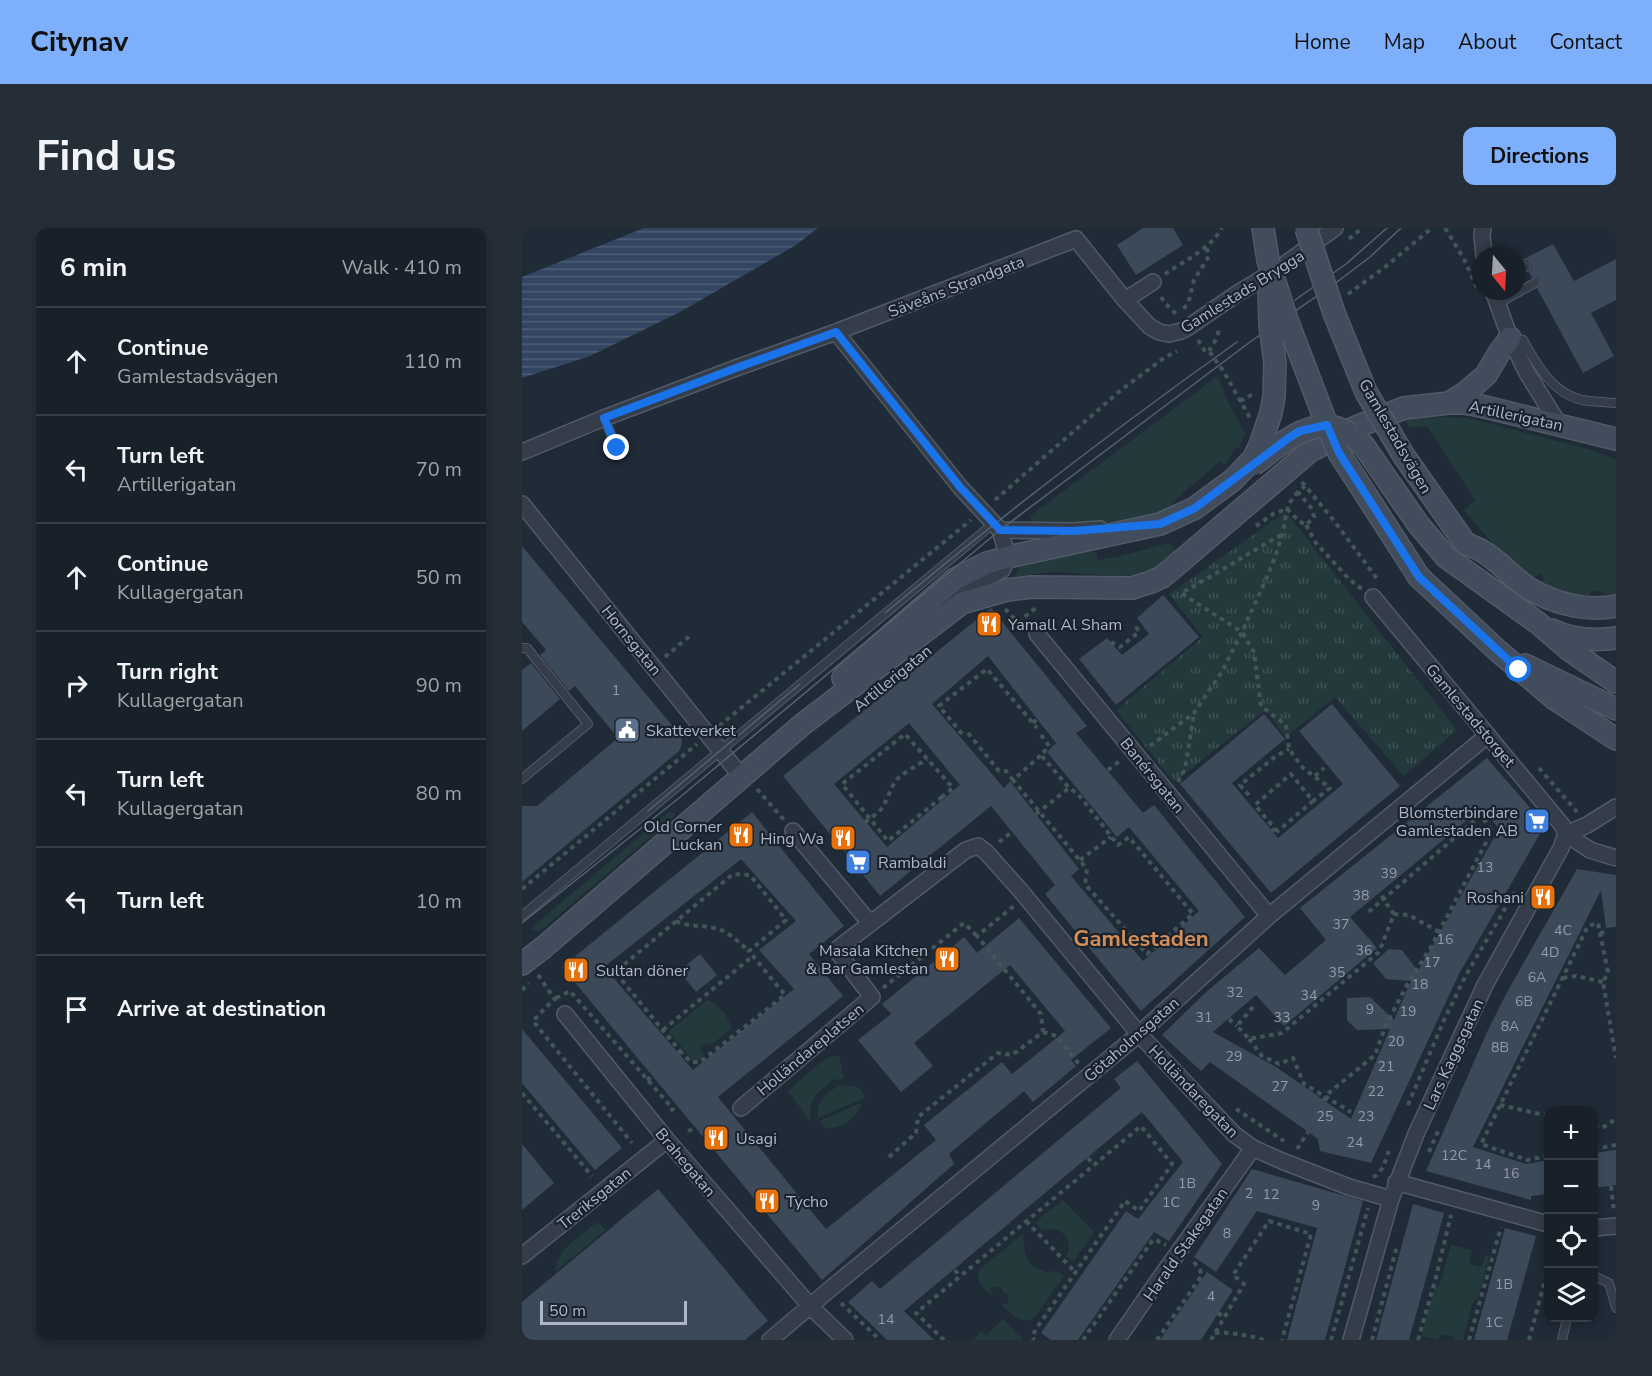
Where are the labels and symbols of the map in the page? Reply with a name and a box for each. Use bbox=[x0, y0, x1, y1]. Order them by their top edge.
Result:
street label: Gamlestads Brygga bbox=[1176, 245, 1309, 339]
north arrow bbox=[1472, 246, 1526, 300]
street label: Säveåns Strandgata bbox=[885, 251, 1028, 323]
street label: Gamlestadsvägen bbox=[1353, 375, 1437, 498]
street label: Artillerigatan bbox=[1467, 395, 1565, 437]
route end bbox=[603, 434, 629, 460]
street label: Hornsgatan bbox=[596, 601, 666, 680]
restaurant icon: Yamall Al Sham bbox=[974, 609, 1004, 639]
place label: Yamall Al Sham bbox=[1007, 614, 1122, 636]
street label: Artillerigatan bbox=[849, 640, 937, 717]
route start bbox=[1505, 656, 1531, 682]
street label: Gamlestadstorget bbox=[1420, 659, 1520, 772]
house number: 1 bbox=[612, 681, 620, 700]
public building icon: Skatteverket bbox=[612, 715, 642, 745]
place label: Skatteverket bbox=[646, 720, 736, 742]
street label: Banérsgatan bbox=[1115, 733, 1189, 818]
place label: Blomsterbindare Gamlestaden AB bbox=[1396, 802, 1518, 842]
supermarket icon: Blomsterbindare Gamlestaden AB bbox=[1522, 806, 1552, 836]
place label: Old Corner Luckan bbox=[643, 816, 722, 856]
restaurant icon: Old Corner Luckan bbox=[726, 820, 756, 850]
restaurant icon: Hing Wa bbox=[828, 823, 858, 853]
place label: Hing Wa bbox=[760, 828, 824, 850]
supermarket icon: Rambaldi bbox=[843, 847, 873, 877]
place label: Rambaldi bbox=[878, 852, 946, 874]
house number: 13 bbox=[1477, 858, 1493, 877]
house number: 39 bbox=[1381, 864, 1397, 883]
restaurant icon: Roshani bbox=[1528, 882, 1558, 912]
house number: 38 bbox=[1353, 886, 1369, 905]
place label: Roshani bbox=[1467, 887, 1524, 909]
house number: 37 bbox=[1333, 915, 1349, 934]
house number: 4C bbox=[1554, 921, 1572, 940]
district label: Gamlestaden bbox=[1073, 924, 1209, 954]
house number: 16 bbox=[1437, 930, 1453, 949]
place label: Masala Kitchen & Bar Gamlestan bbox=[806, 940, 928, 980]
house number: 36 bbox=[1356, 941, 1372, 960]
house number: 4D bbox=[1541, 943, 1559, 962]
restaurant icon: Masala Kitchen & Bar Gamlestan bbox=[932, 944, 962, 974]
house number: 17 bbox=[1424, 953, 1440, 972]
restaurant icon: Sultan döner bbox=[561, 955, 591, 985]
place label: Sultan döner bbox=[596, 960, 689, 982]
house number: 35 bbox=[1329, 963, 1345, 982]
house number: 6A bbox=[1528, 968, 1546, 987]
house number: 18 bbox=[1412, 975, 1428, 994]
house number: 32 bbox=[1227, 983, 1243, 1002]
house number: 34 bbox=[1301, 986, 1317, 1005]
street label: Götaholmsgatan bbox=[1079, 992, 1184, 1087]
house number: 6B bbox=[1515, 992, 1533, 1011]
street label: Lars Kaggsgatan bbox=[1418, 995, 1489, 1114]
street label: Holländareplatsen bbox=[752, 998, 869, 1101]
house number: 9 bbox=[1366, 1000, 1374, 1019]
house number: 19 bbox=[1400, 1002, 1416, 1021]
house number: 31 bbox=[1196, 1008, 1212, 1027]
house number: 33 bbox=[1274, 1008, 1290, 1027]
house number: 8A bbox=[1501, 1017, 1519, 1036]
house number: 20 bbox=[1388, 1032, 1404, 1051]
house number: 8B bbox=[1491, 1038, 1509, 1057]
street label: Holländaregatan bbox=[1143, 1040, 1243, 1143]
house number: 29 bbox=[1226, 1047, 1242, 1066]
house number: 21 bbox=[1378, 1057, 1394, 1076]
house number: 27 bbox=[1272, 1077, 1288, 1096]
house number: 22 bbox=[1368, 1082, 1384, 1101]
house number: 25 bbox=[1317, 1107, 1333, 1126]
house number: 23 bbox=[1358, 1107, 1374, 1126]
restaurant icon: Usagi bbox=[701, 1123, 731, 1153]
street label: Brahegatan bbox=[650, 1124, 721, 1202]
place label: Usagi bbox=[736, 1128, 777, 1150]
house number: 24 bbox=[1347, 1133, 1363, 1152]
house number: 12C bbox=[1441, 1146, 1467, 1165]
house number: 14 bbox=[1475, 1155, 1491, 1174]
street label: Treriksgatan bbox=[553, 1162, 636, 1235]
house number: 16 bbox=[1503, 1164, 1519, 1183]
house number: 1B bbox=[1178, 1174, 1196, 1193]
street label: Harald Stakegatan bbox=[1138, 1183, 1233, 1306]
house number: 2 bbox=[1245, 1184, 1253, 1203]
house number: 12 bbox=[1263, 1185, 1279, 1204]
restaurant icon: Tycho bbox=[752, 1186, 782, 1216]
place label: Tycho bbox=[786, 1191, 828, 1213]
house number: 1C bbox=[1162, 1193, 1180, 1212]
house number: 9 bbox=[1312, 1196, 1320, 1215]
house number: 8 bbox=[1223, 1224, 1231, 1243]
house number: 1B bbox=[1495, 1275, 1513, 1294]
house number: 4 bbox=[1207, 1287, 1215, 1306]
scale bar bbox=[540, 1298, 687, 1326]
house number: 14 bbox=[878, 1310, 894, 1329]
house number: 1C bbox=[1485, 1313, 1503, 1332]

